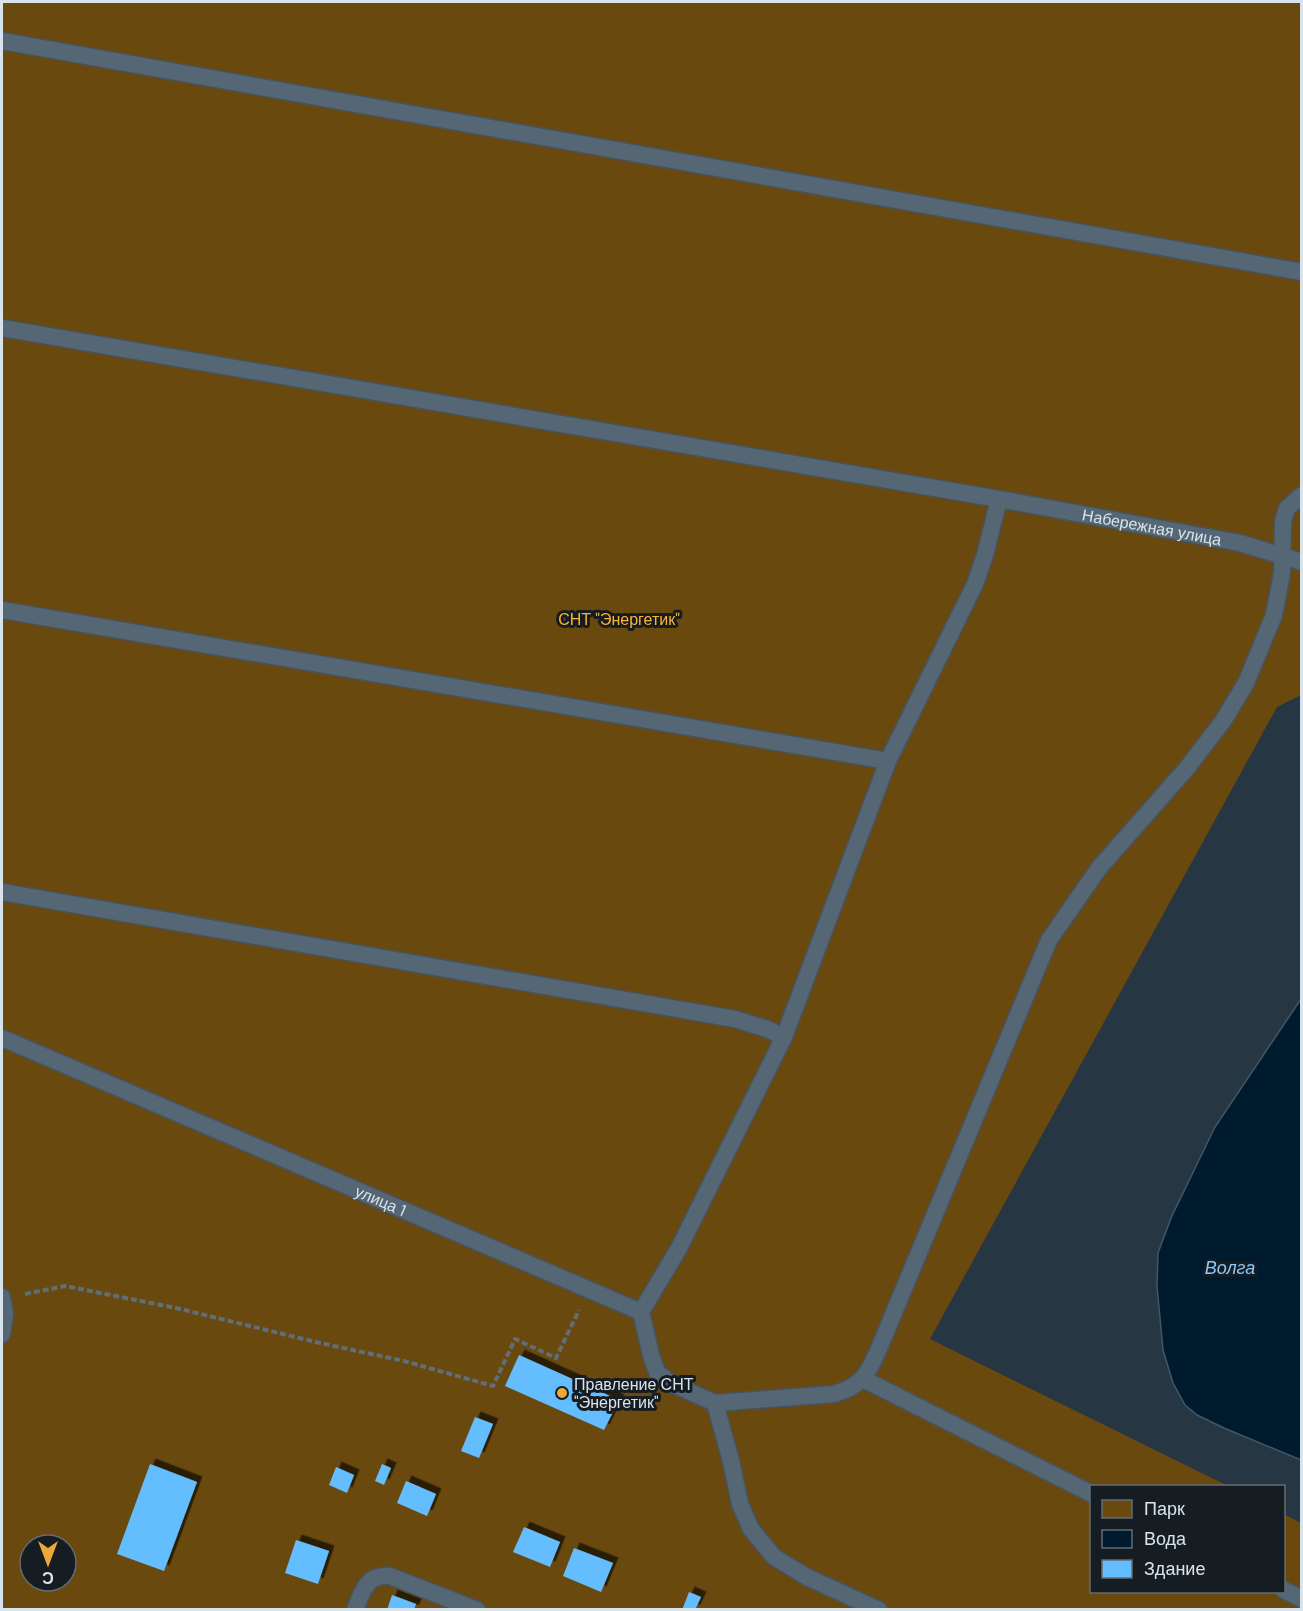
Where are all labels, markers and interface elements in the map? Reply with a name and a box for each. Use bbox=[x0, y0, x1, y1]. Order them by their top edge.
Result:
street label: Набережная улица bbox=[1080, 504, 1223, 550]
park label: СНТ "Энергетик" bbox=[558, 609, 680, 630]
street label: улица 1 bbox=[352, 1181, 409, 1221]
water label: Волга bbox=[1205, 1256, 1255, 1280]
place label: Правление СНТ "Энергетик" bbox=[574, 1374, 694, 1413]
marker: Правление СНТ "Энергетик" bbox=[555, 1386, 569, 1400]
legend bbox=[1090, 1485, 1285, 1593]
text: Парк bbox=[1144, 1497, 1185, 1521]
text: Вода bbox=[1144, 1527, 1187, 1551]
north arrow bbox=[18, 1533, 78, 1593]
text: Здание bbox=[1144, 1557, 1205, 1581]
text: С bbox=[42, 1567, 54, 1588]

